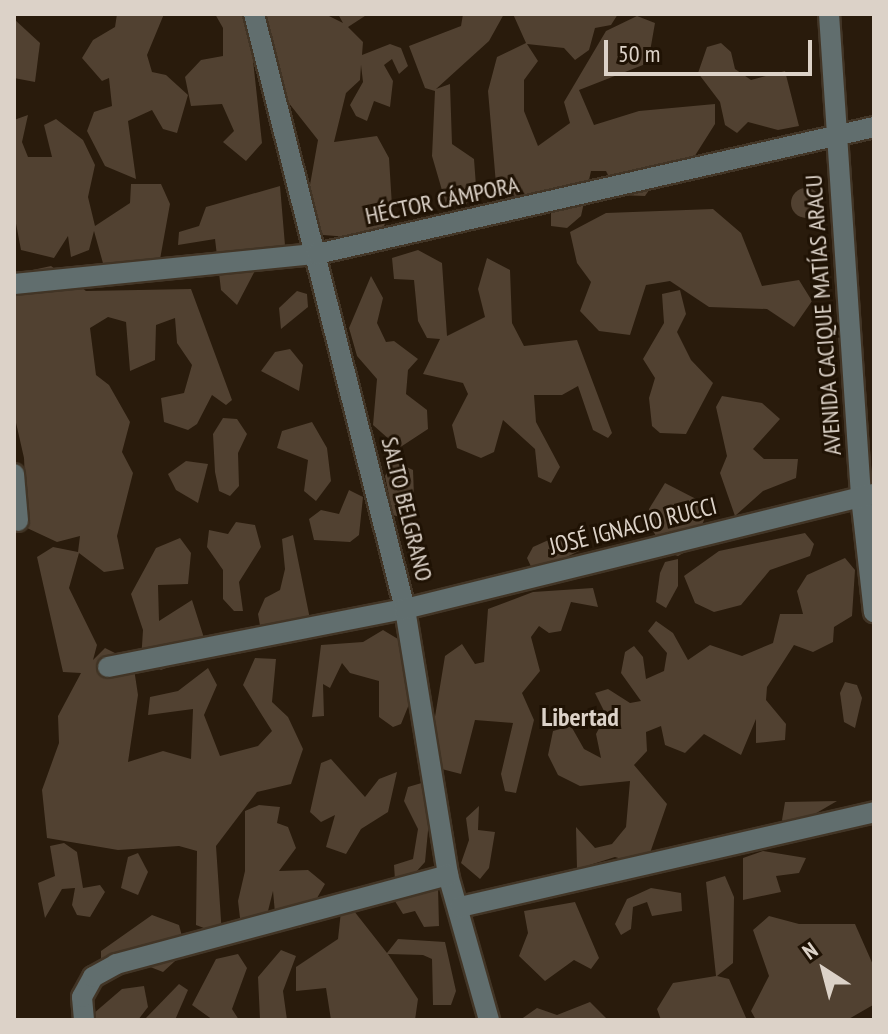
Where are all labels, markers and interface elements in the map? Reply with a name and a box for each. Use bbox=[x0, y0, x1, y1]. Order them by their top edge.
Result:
scale bar bbox=[608, 24, 816, 74]
text: 50 m bbox=[618, 38, 660, 69]
street label: HÉCTOR CÁMPORA bbox=[363, 170, 521, 230]
street label: AVENIDA CACIQUE MATÍAS ARACU bbox=[799, 173, 847, 457]
street label: SALTO BELGRANO bbox=[375, 434, 439, 584]
street label: JOSÉ IGNACIO RUCCI bbox=[546, 491, 720, 561]
district label: Libertad bbox=[541, 701, 619, 733]
north arrow bbox=[784, 930, 864, 1010]
text: N bbox=[797, 936, 823, 965]

